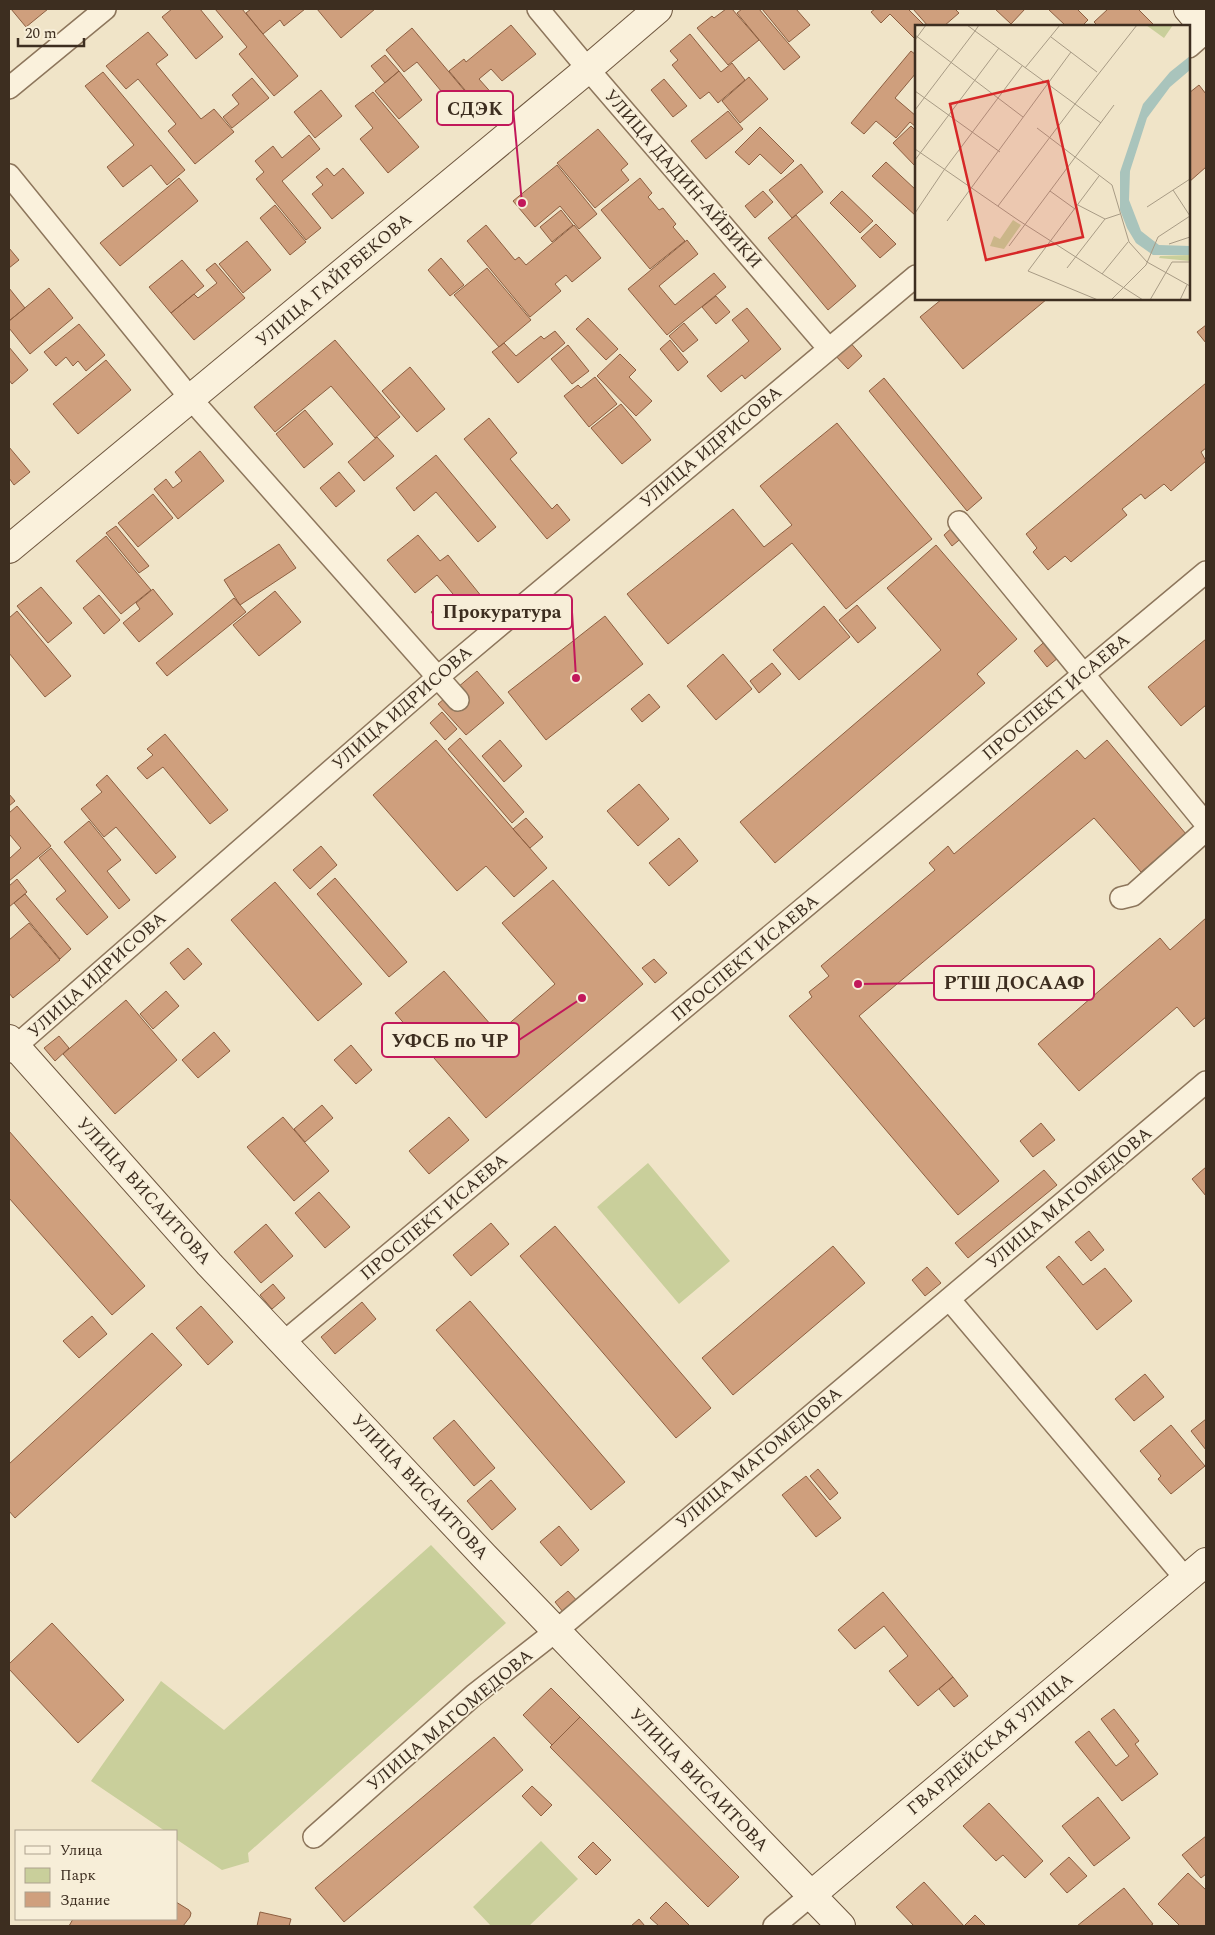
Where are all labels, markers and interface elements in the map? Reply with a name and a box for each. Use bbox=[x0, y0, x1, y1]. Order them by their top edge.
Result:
scale bar bbox=[18, 15, 84, 47]
text: 20 m bbox=[25, 22, 57, 45]
inset map bbox=[915, 25, 1190, 300]
street label: УЛИЦА ДАДИН-АЙБИКИ bbox=[597, 83, 769, 275]
callout: СДЭК bbox=[437, 91, 513, 125]
text: СДЭК bbox=[447, 95, 503, 124]
street label: УЛИЦА ГАЙРБЕКОВА bbox=[250, 206, 418, 354]
street label: УЛИЦА ИДРИСОВА bbox=[634, 379, 788, 515]
callout: Прокуратура bbox=[433, 595, 572, 629]
text: Прокуратура bbox=[443, 598, 562, 627]
street label: ПРОСПЕКТ ИСАЕВА bbox=[976, 627, 1136, 767]
street label: УЛИЦА ИДРИСОВА bbox=[326, 639, 478, 777]
street label: ПРОСПЕКТ ИСАЕВА bbox=[665, 888, 825, 1028]
street label: УЛИЦА ИДРИСОВА bbox=[22, 905, 172, 1045]
callout: РТШ ДОСААФ bbox=[934, 966, 1094, 1000]
text: РТШ ДОСААФ bbox=[944, 969, 1084, 998]
callout: УФСБ по ЧР bbox=[382, 1023, 519, 1057]
text: УФСБ по ЧР bbox=[391, 1027, 509, 1056]
street label: УЛИЦА ВИСАИТОВА bbox=[70, 1111, 218, 1271]
street label: УЛИЦА МАГОМЕДОВА bbox=[980, 1120, 1158, 1276]
street label: ПРОСПЕКТ ИСАЕВА bbox=[354, 1147, 514, 1287]
street label: УЛИЦА МАГОМЕДОВА bbox=[670, 1380, 848, 1536]
street label: УЛИЦА ВИСАИТОВА bbox=[345, 1408, 495, 1566]
street label: УЛИЦА МАГОМЕДОВА bbox=[361, 1642, 539, 1798]
street label: ГВАРДЕЙСКАЯ УЛИЦА bbox=[901, 1666, 1079, 1822]
street label: УЛИЦА ВИСАИТОВА bbox=[623, 1702, 775, 1858]
legend bbox=[15, 1830, 178, 1920]
text: Улица bbox=[60, 1839, 103, 1862]
text: Парк bbox=[60, 1864, 96, 1887]
text: Здание bbox=[60, 1889, 110, 1912]

